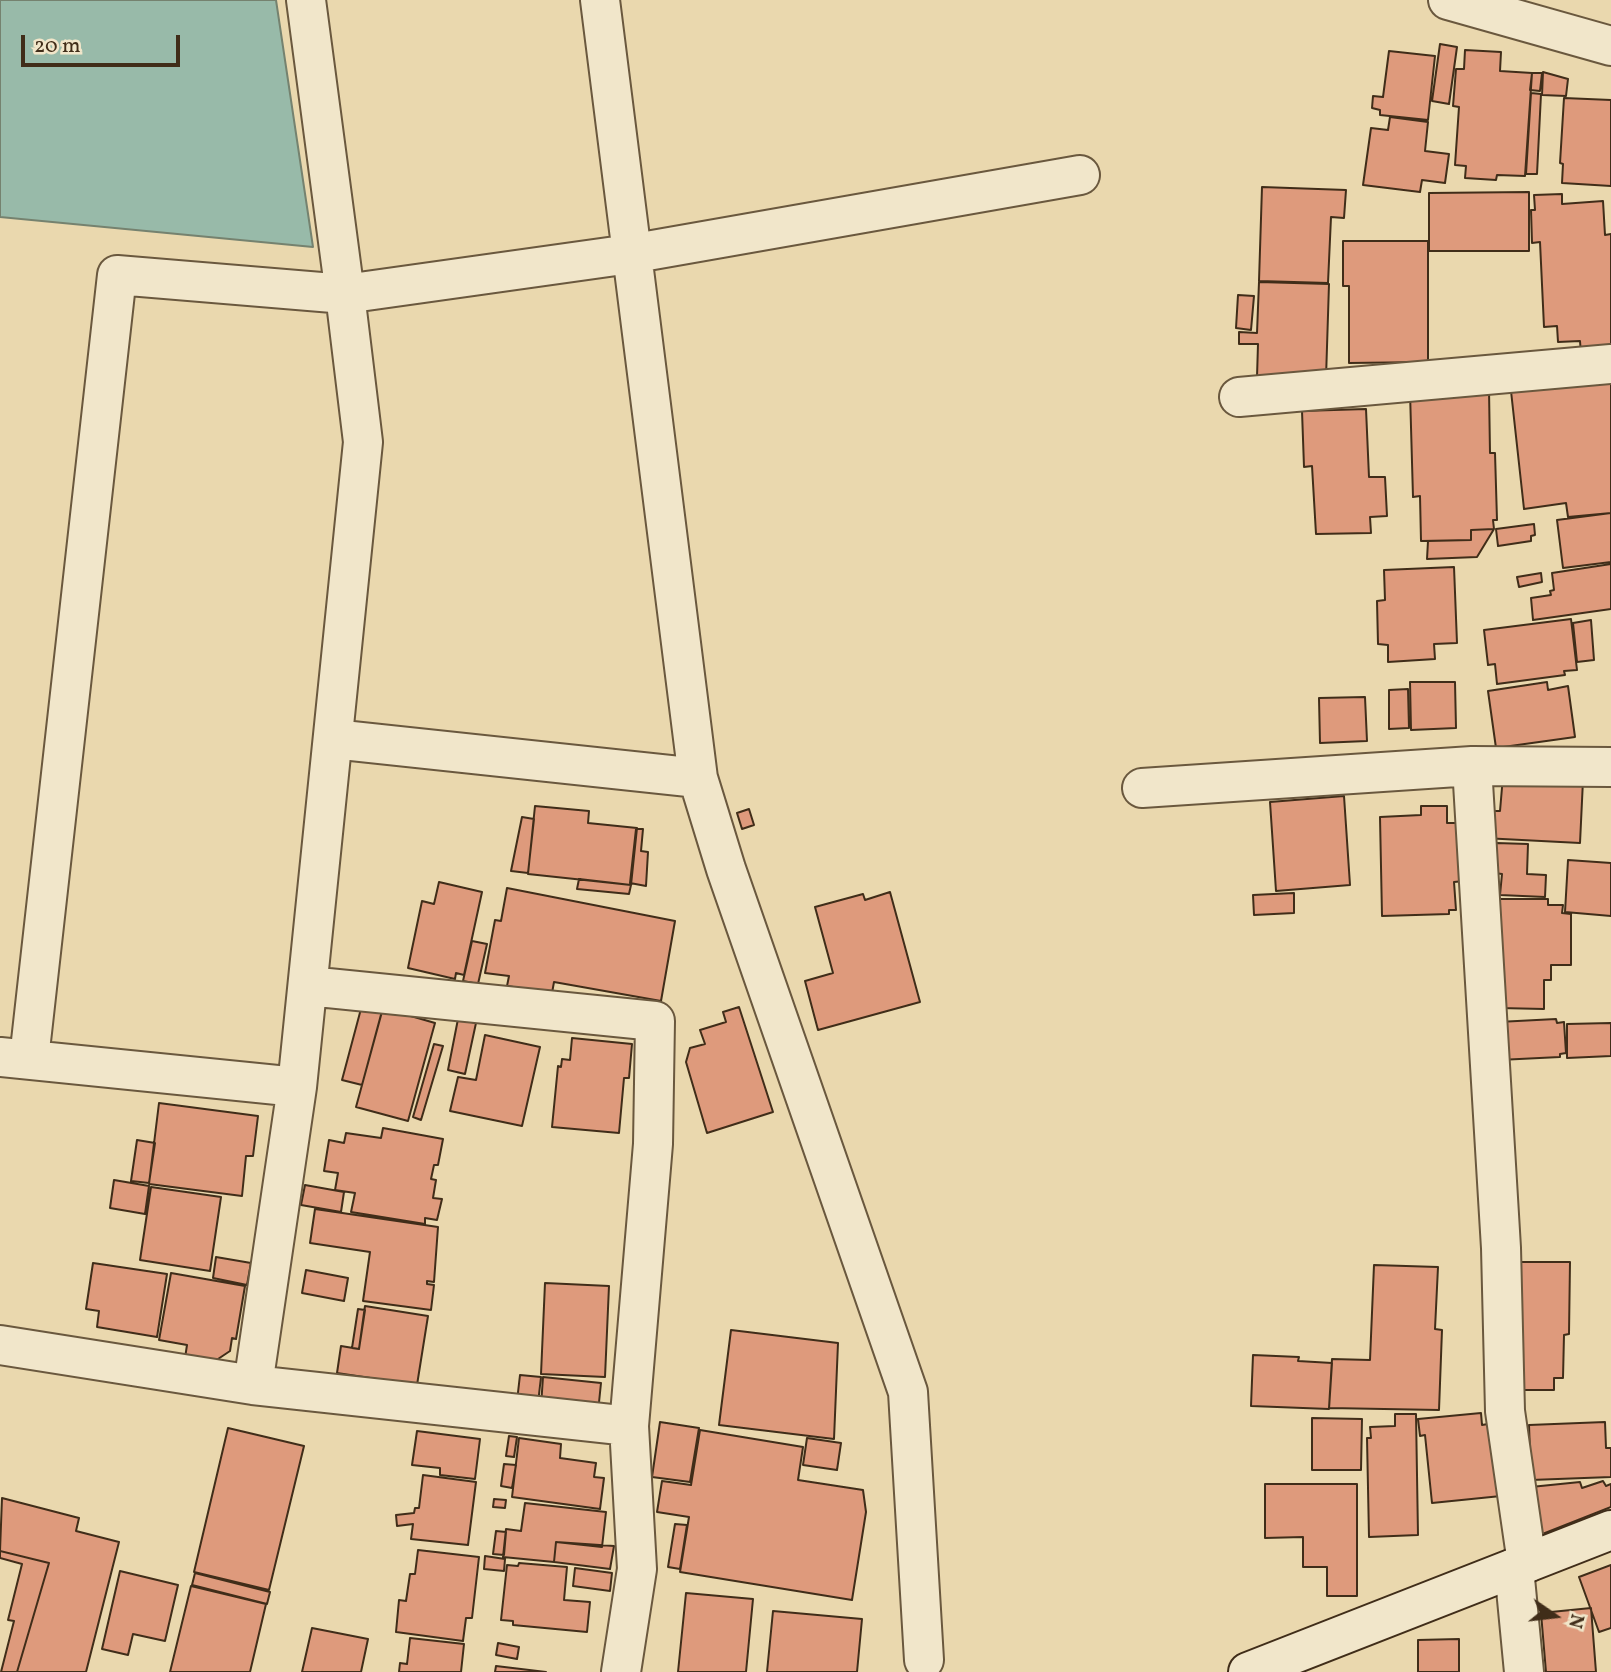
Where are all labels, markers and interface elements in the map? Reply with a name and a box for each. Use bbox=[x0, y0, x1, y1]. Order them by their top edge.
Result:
scale bar bbox=[24, 21, 184, 65]
text: 20 m bbox=[34, 32, 80, 61]
north arrow bbox=[1520, 1581, 1590, 1651]
text: N bbox=[1561, 1611, 1590, 1631]

